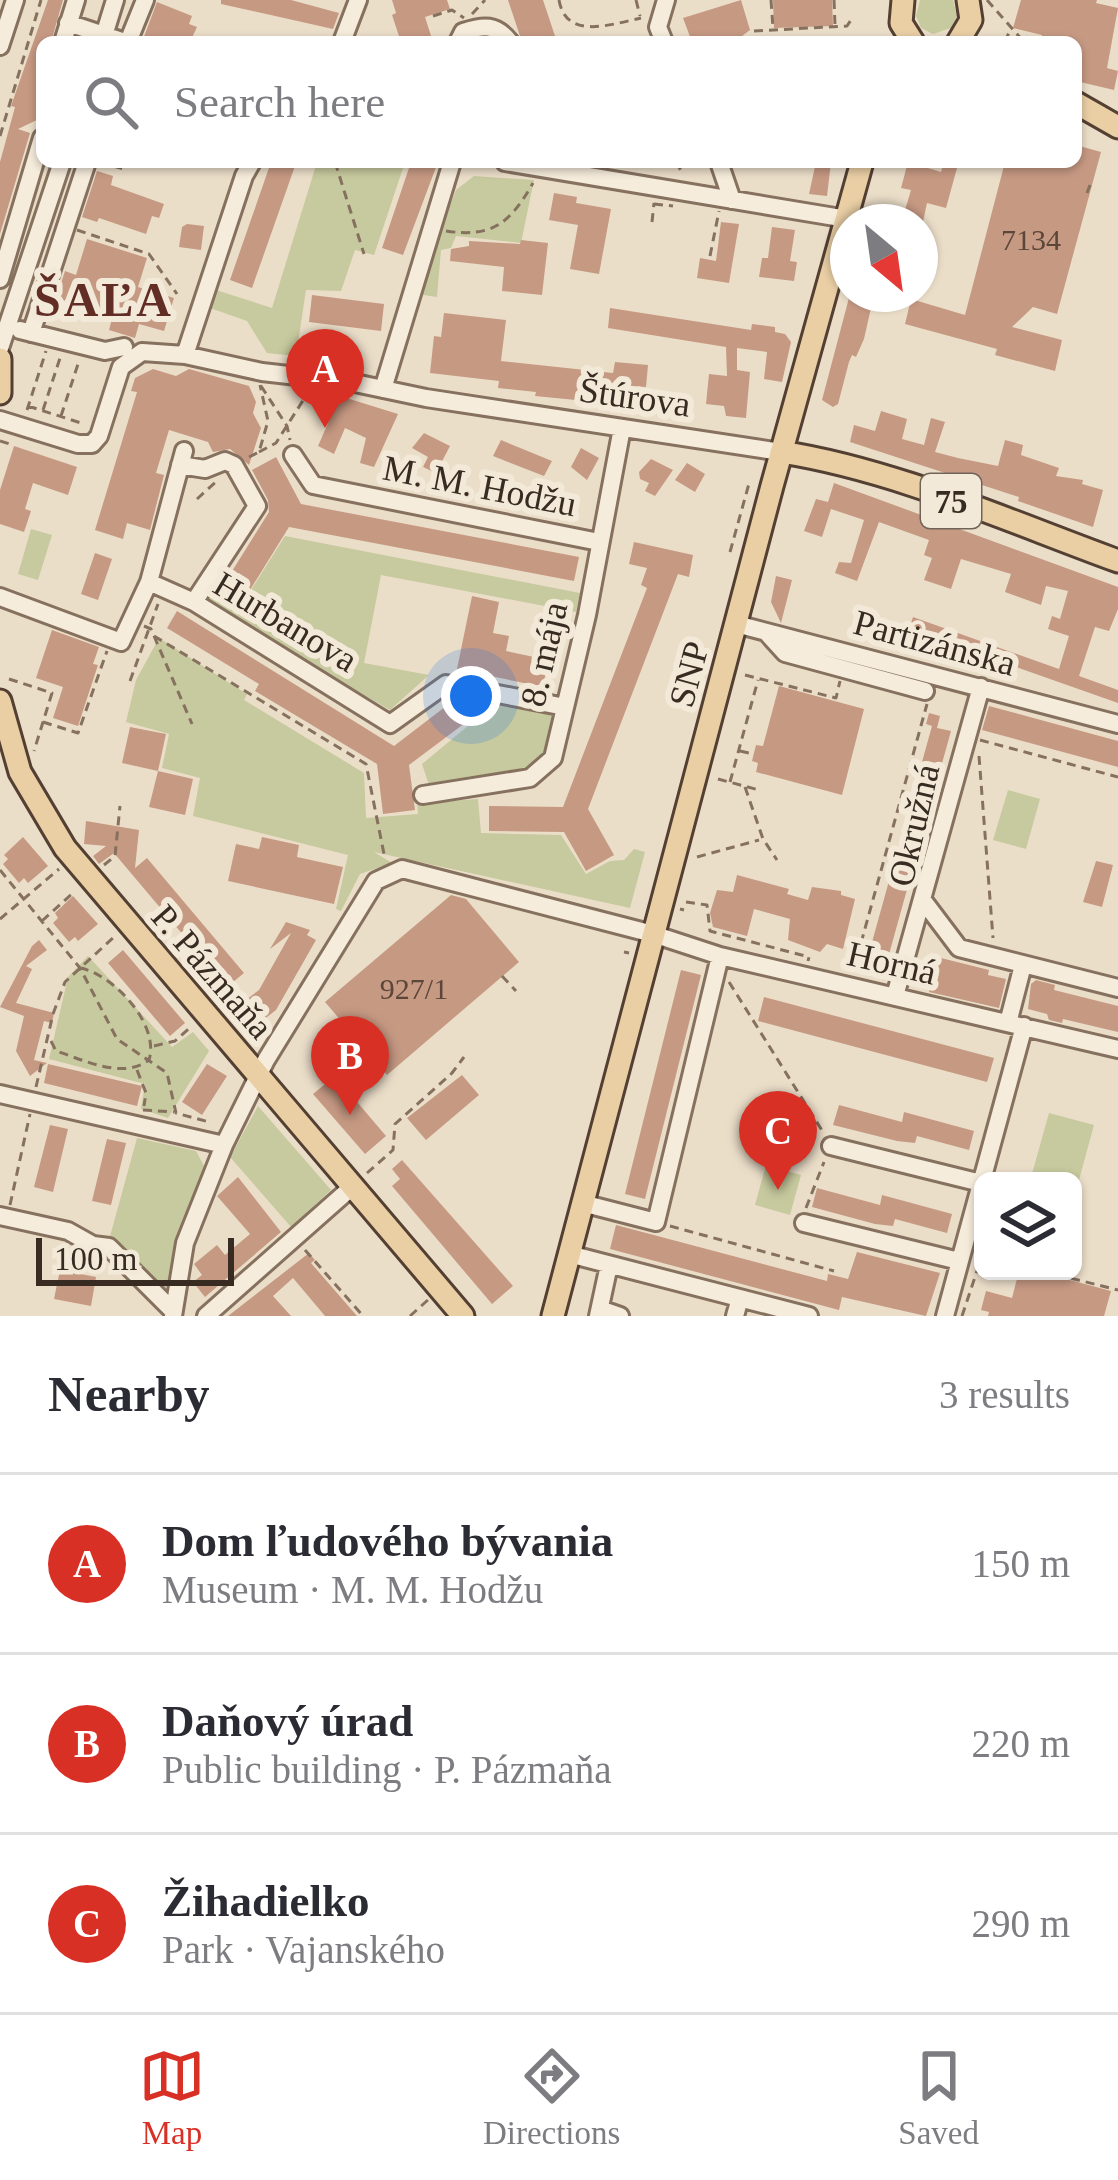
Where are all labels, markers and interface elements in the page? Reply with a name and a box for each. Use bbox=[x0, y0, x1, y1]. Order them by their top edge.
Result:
search box bbox=[36, 36, 1082, 168]
icon: search bbox=[78, 69, 144, 135]
text: Search here bbox=[174, 77, 385, 127]
north arrow bbox=[830, 204, 938, 312]
house number: 7134 bbox=[1001, 223, 1061, 256]
district label: ŠAĽA bbox=[34, 273, 174, 326]
pin: A bbox=[286, 329, 364, 428]
street label: Štúrova bbox=[577, 369, 693, 425]
street label: M. M. Hodžu bbox=[380, 448, 580, 524]
road number: 75 bbox=[921, 474, 981, 528]
street label: Hurbanova bbox=[207, 564, 364, 680]
street label: 8. mája bbox=[513, 598, 575, 710]
street label: Partizánska bbox=[849, 602, 1020, 684]
street label: SNP bbox=[661, 637, 717, 711]
your location bbox=[441, 666, 501, 726]
street label: Okružná bbox=[881, 760, 947, 890]
street label: P. Pázmaňa bbox=[143, 897, 281, 1047]
street label: Horná bbox=[843, 933, 940, 993]
house number: 927/1 bbox=[380, 972, 448, 1005]
pin: B bbox=[311, 1016, 389, 1115]
pin: C bbox=[739, 1091, 817, 1190]
map controls bbox=[974, 1172, 1082, 1280]
button: layers bbox=[974, 1172, 1082, 1280]
scale bar bbox=[36, 1232, 234, 1285]
text: 100 m bbox=[54, 1241, 137, 1277]
text: Nearby bbox=[48, 1366, 209, 1422]
text: 3 results bbox=[939, 1373, 1070, 1416]
text: Dom ľudového bývania bbox=[162, 1516, 613, 1566]
text: A bbox=[73, 1542, 101, 1585]
text: 150 m bbox=[971, 1542, 1070, 1585]
text: Museum · M. M. Hodžu bbox=[162, 1568, 543, 1611]
text: Daňový úrad bbox=[162, 1696, 413, 1746]
text: B bbox=[74, 1722, 100, 1765]
text: 220 m bbox=[971, 1722, 1070, 1765]
text: Public building · P. Pázmaňa bbox=[162, 1748, 612, 1791]
text: Žihadielko bbox=[162, 1876, 370, 1926]
text: C bbox=[73, 1902, 101, 1945]
text: 290 m bbox=[971, 1902, 1070, 1945]
text: Park · Vajanského bbox=[162, 1928, 445, 1971]
tab: Map bbox=[139, 2043, 205, 2152]
tab: Directions bbox=[483, 2043, 620, 2152]
tab: Saved bbox=[898, 2043, 979, 2152]

